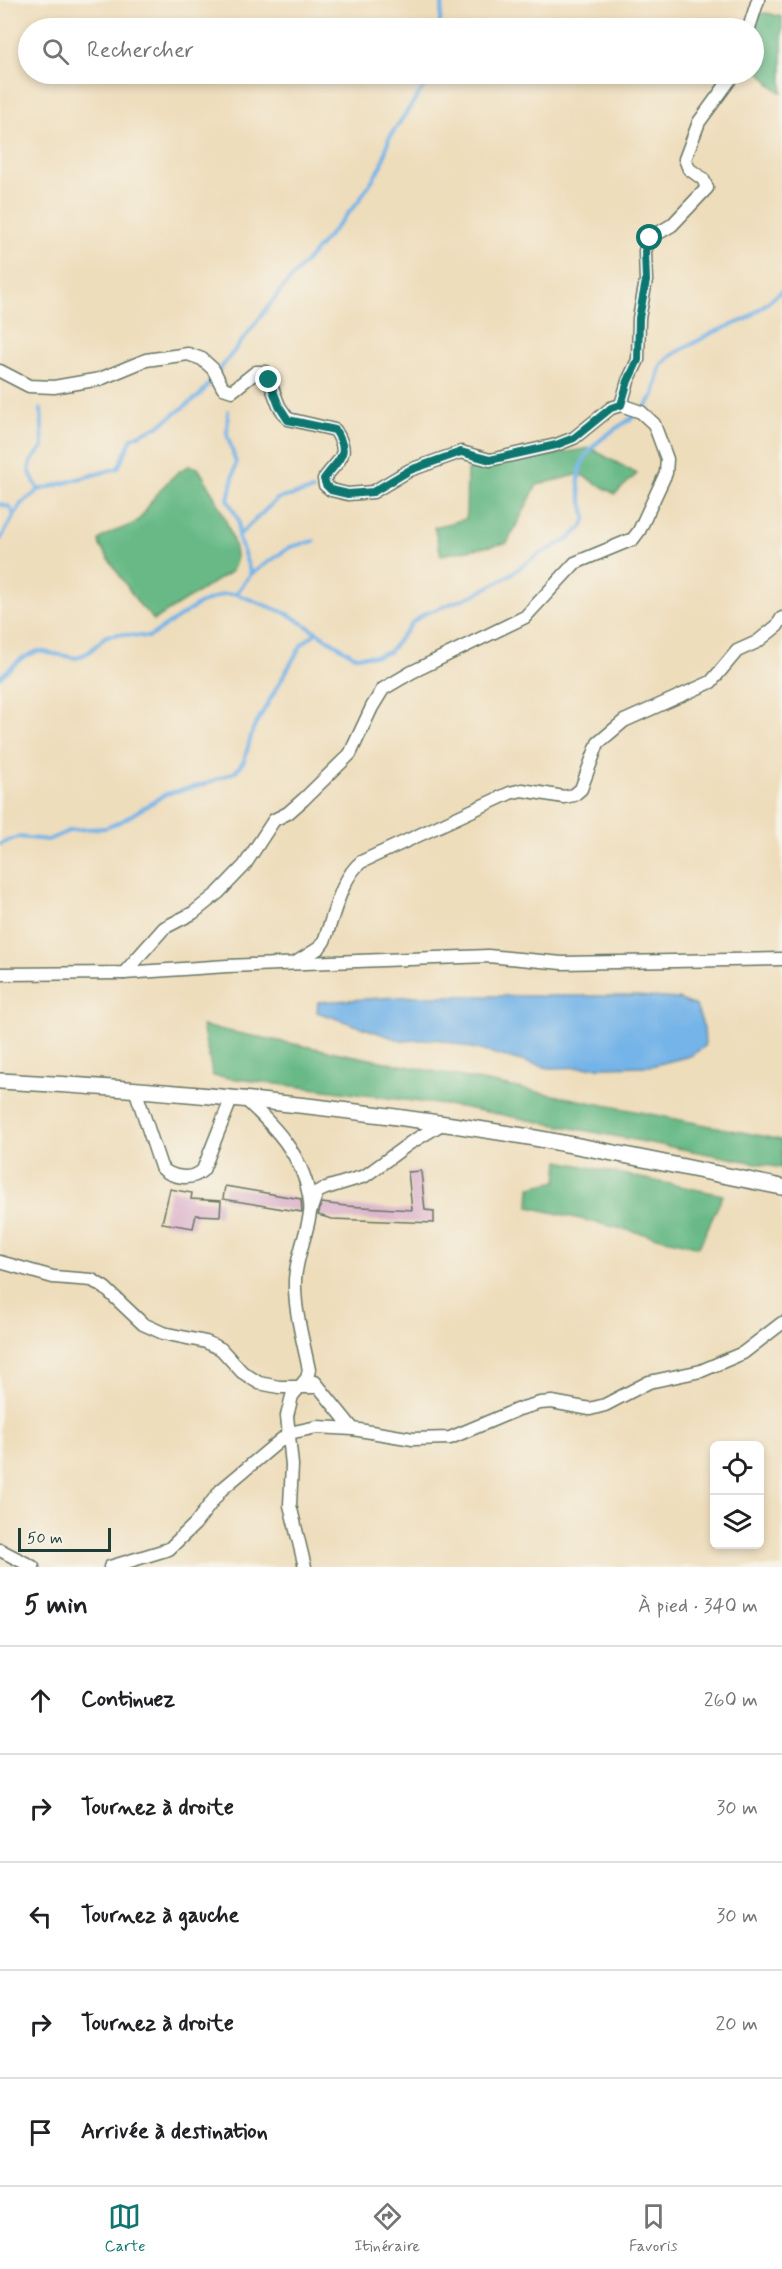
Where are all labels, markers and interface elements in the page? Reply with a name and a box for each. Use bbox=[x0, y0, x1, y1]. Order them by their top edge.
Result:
search box bbox=[18, 18, 764, 84]
icon: search bbox=[39, 35, 72, 68]
text: Rechercher bbox=[87, 37, 194, 65]
route start bbox=[636, 224, 662, 250]
route end bbox=[255, 366, 281, 392]
map controls bbox=[710, 1441, 764, 1549]
button: locate bbox=[710, 1441, 764, 1495]
button: layers bbox=[710, 1495, 764, 1549]
scale bar bbox=[18, 1525, 111, 1552]
text: 50 m bbox=[27, 1528, 63, 1549]
text: 5 min bbox=[24, 1589, 88, 1623]
text: À pied · 340 m bbox=[638, 1593, 758, 1620]
icon: ahead bbox=[24, 1684, 57, 1717]
text: Continuez bbox=[81, 1686, 175, 1714]
text: 260 m bbox=[704, 1687, 758, 1714]
icon: right bbox=[24, 1792, 57, 1825]
text: Tournez à droite bbox=[81, 1794, 234, 1822]
text: 30 m bbox=[716, 1795, 758, 1822]
icon: left bbox=[24, 1900, 57, 1933]
text: Tournez à gauche bbox=[81, 1902, 239, 1930]
text: 30 m bbox=[716, 1903, 758, 1930]
icon: right bbox=[24, 2008, 57, 2041]
text: Tournez à droite bbox=[81, 2010, 234, 2038]
text: 20 m bbox=[715, 2011, 758, 2038]
icon: arrive bbox=[24, 2116, 57, 2149]
text: Arrivée à destination bbox=[81, 2118, 268, 2146]
tab: Carte bbox=[104, 2200, 145, 2257]
tab: Itinéraire bbox=[354, 2200, 420, 2257]
tab: Favoris bbox=[629, 2200, 678, 2257]

